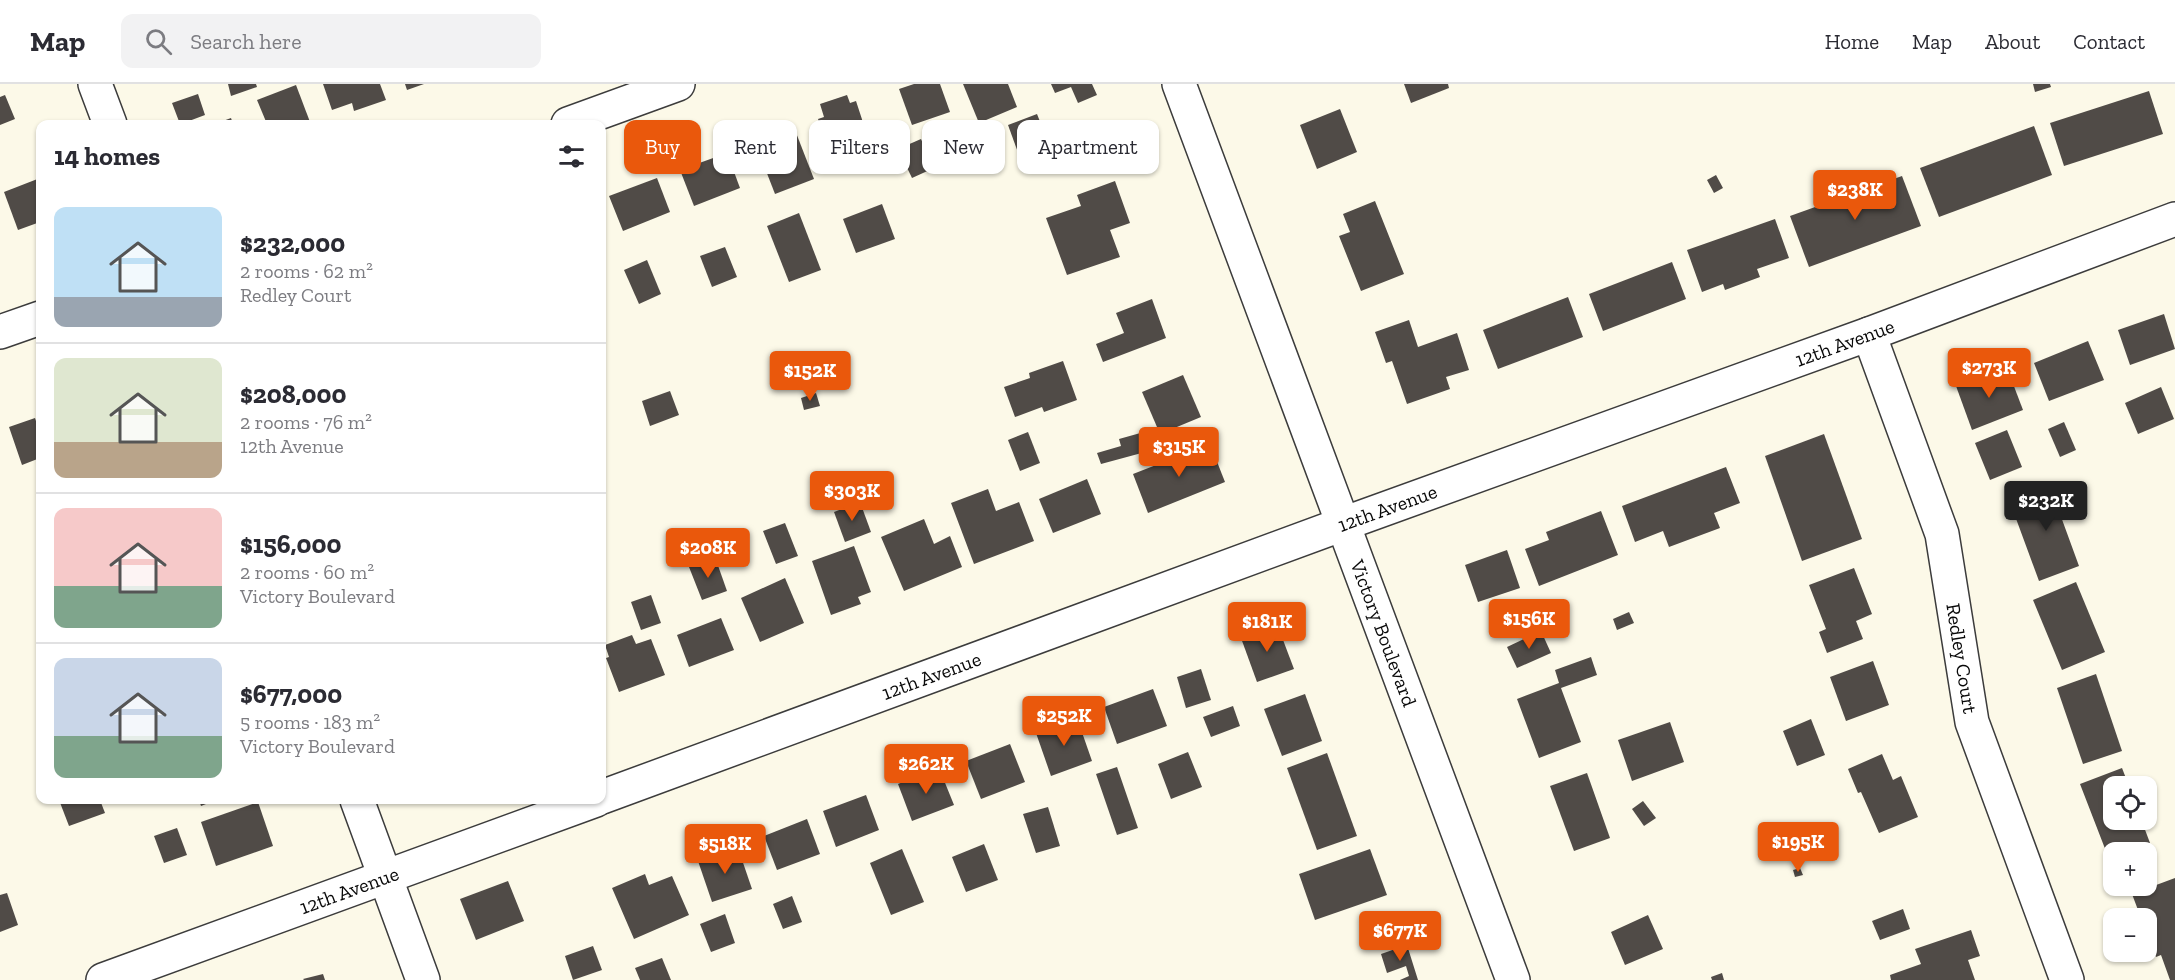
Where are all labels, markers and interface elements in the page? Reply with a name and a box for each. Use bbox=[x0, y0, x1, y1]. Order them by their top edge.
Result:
search box bbox=[121, 14, 541, 68]
text: Map bbox=[30, 25, 85, 58]
icon: search bbox=[142, 25, 175, 58]
text: Search here bbox=[190, 28, 302, 55]
text: Home bbox=[1825, 29, 1879, 54]
text: Map bbox=[1912, 29, 1952, 54]
text: About bbox=[1985, 29, 2040, 54]
text: Contact bbox=[2073, 29, 2145, 54]
chip: Buy bbox=[624, 120, 701, 174]
chip: Rent bbox=[713, 120, 797, 174]
chip: Filters bbox=[809, 120, 910, 174]
chip: New bbox=[922, 120, 1005, 174]
chip: Apartment bbox=[1017, 120, 1159, 174]
text: 14 homes bbox=[54, 140, 160, 172]
icon: filters bbox=[555, 140, 588, 173]
pin: $238K bbox=[1813, 170, 1897, 221]
text: $238K bbox=[1827, 177, 1883, 201]
text: $232,000 bbox=[240, 227, 345, 259]
icon: home bbox=[102, 231, 174, 303]
text: 2 rooms · 62 m² bbox=[240, 259, 373, 283]
text: Redley Court bbox=[240, 283, 351, 307]
street label: 12th Avenue bbox=[1792, 314, 1898, 372]
pin: $273K bbox=[1947, 348, 2031, 399]
pin: $152K bbox=[768, 351, 852, 402]
text: $273K bbox=[1962, 355, 2016, 379]
text: $152K bbox=[784, 358, 836, 382]
text: $208,000 bbox=[240, 378, 346, 410]
icon: home bbox=[102, 382, 174, 454]
text: 2 rooms · 76 m² bbox=[240, 410, 372, 434]
pin: $315K bbox=[1137, 427, 1221, 478]
text: 12th Avenue bbox=[240, 434, 344, 458]
text: $315K bbox=[1153, 434, 1205, 458]
pin: $303K bbox=[810, 471, 894, 522]
text: $303K bbox=[824, 478, 880, 502]
street label: 12th Avenue bbox=[1335, 479, 1440, 537]
pin: $232K bbox=[2004, 481, 2088, 532]
text: $232K bbox=[2018, 488, 2074, 512]
text: $156,000 bbox=[240, 528, 341, 560]
pin: $208K bbox=[666, 528, 750, 579]
icon: home bbox=[102, 532, 174, 604]
text: $208K bbox=[680, 535, 736, 559]
street label: Victory Boulevard bbox=[1345, 555, 1422, 710]
text: 2 rooms · 60 m² bbox=[240, 560, 374, 584]
text: Victory Boulevard bbox=[240, 584, 395, 608]
pin: $156K bbox=[1487, 599, 1571, 650]
pin: $181K bbox=[1225, 602, 1309, 653]
street label: Redley Court bbox=[1941, 602, 1983, 716]
text: $156K bbox=[1503, 606, 1555, 630]
text: $181K bbox=[1242, 609, 1292, 633]
street label: 12th Avenue bbox=[879, 646, 984, 705]
text: $677,000 bbox=[240, 678, 342, 710]
icon: home bbox=[102, 682, 174, 754]
pin: $252K bbox=[1022, 696, 1106, 747]
text: $252K bbox=[1036, 703, 1092, 727]
text: 5 rooms · 183 m² bbox=[240, 710, 380, 734]
text: Victory Boulevard bbox=[240, 734, 395, 758]
pin: $262K bbox=[884, 744, 968, 795]
text: $262K bbox=[898, 751, 954, 775]
map controls bbox=[2103, 776, 2157, 962]
button: locate bbox=[2103, 776, 2157, 830]
pin: $195K bbox=[1756, 822, 1840, 873]
pin: $518K bbox=[683, 824, 767, 875]
text: $195K bbox=[1772, 829, 1824, 853]
text: $518K bbox=[699, 831, 751, 855]
button: + bbox=[2103, 842, 2157, 896]
street label: 12th Avenue bbox=[296, 861, 402, 919]
button: − bbox=[2103, 908, 2157, 962]
pin: $677K bbox=[1358, 911, 1442, 962]
text: $677K bbox=[1373, 918, 1427, 942]

